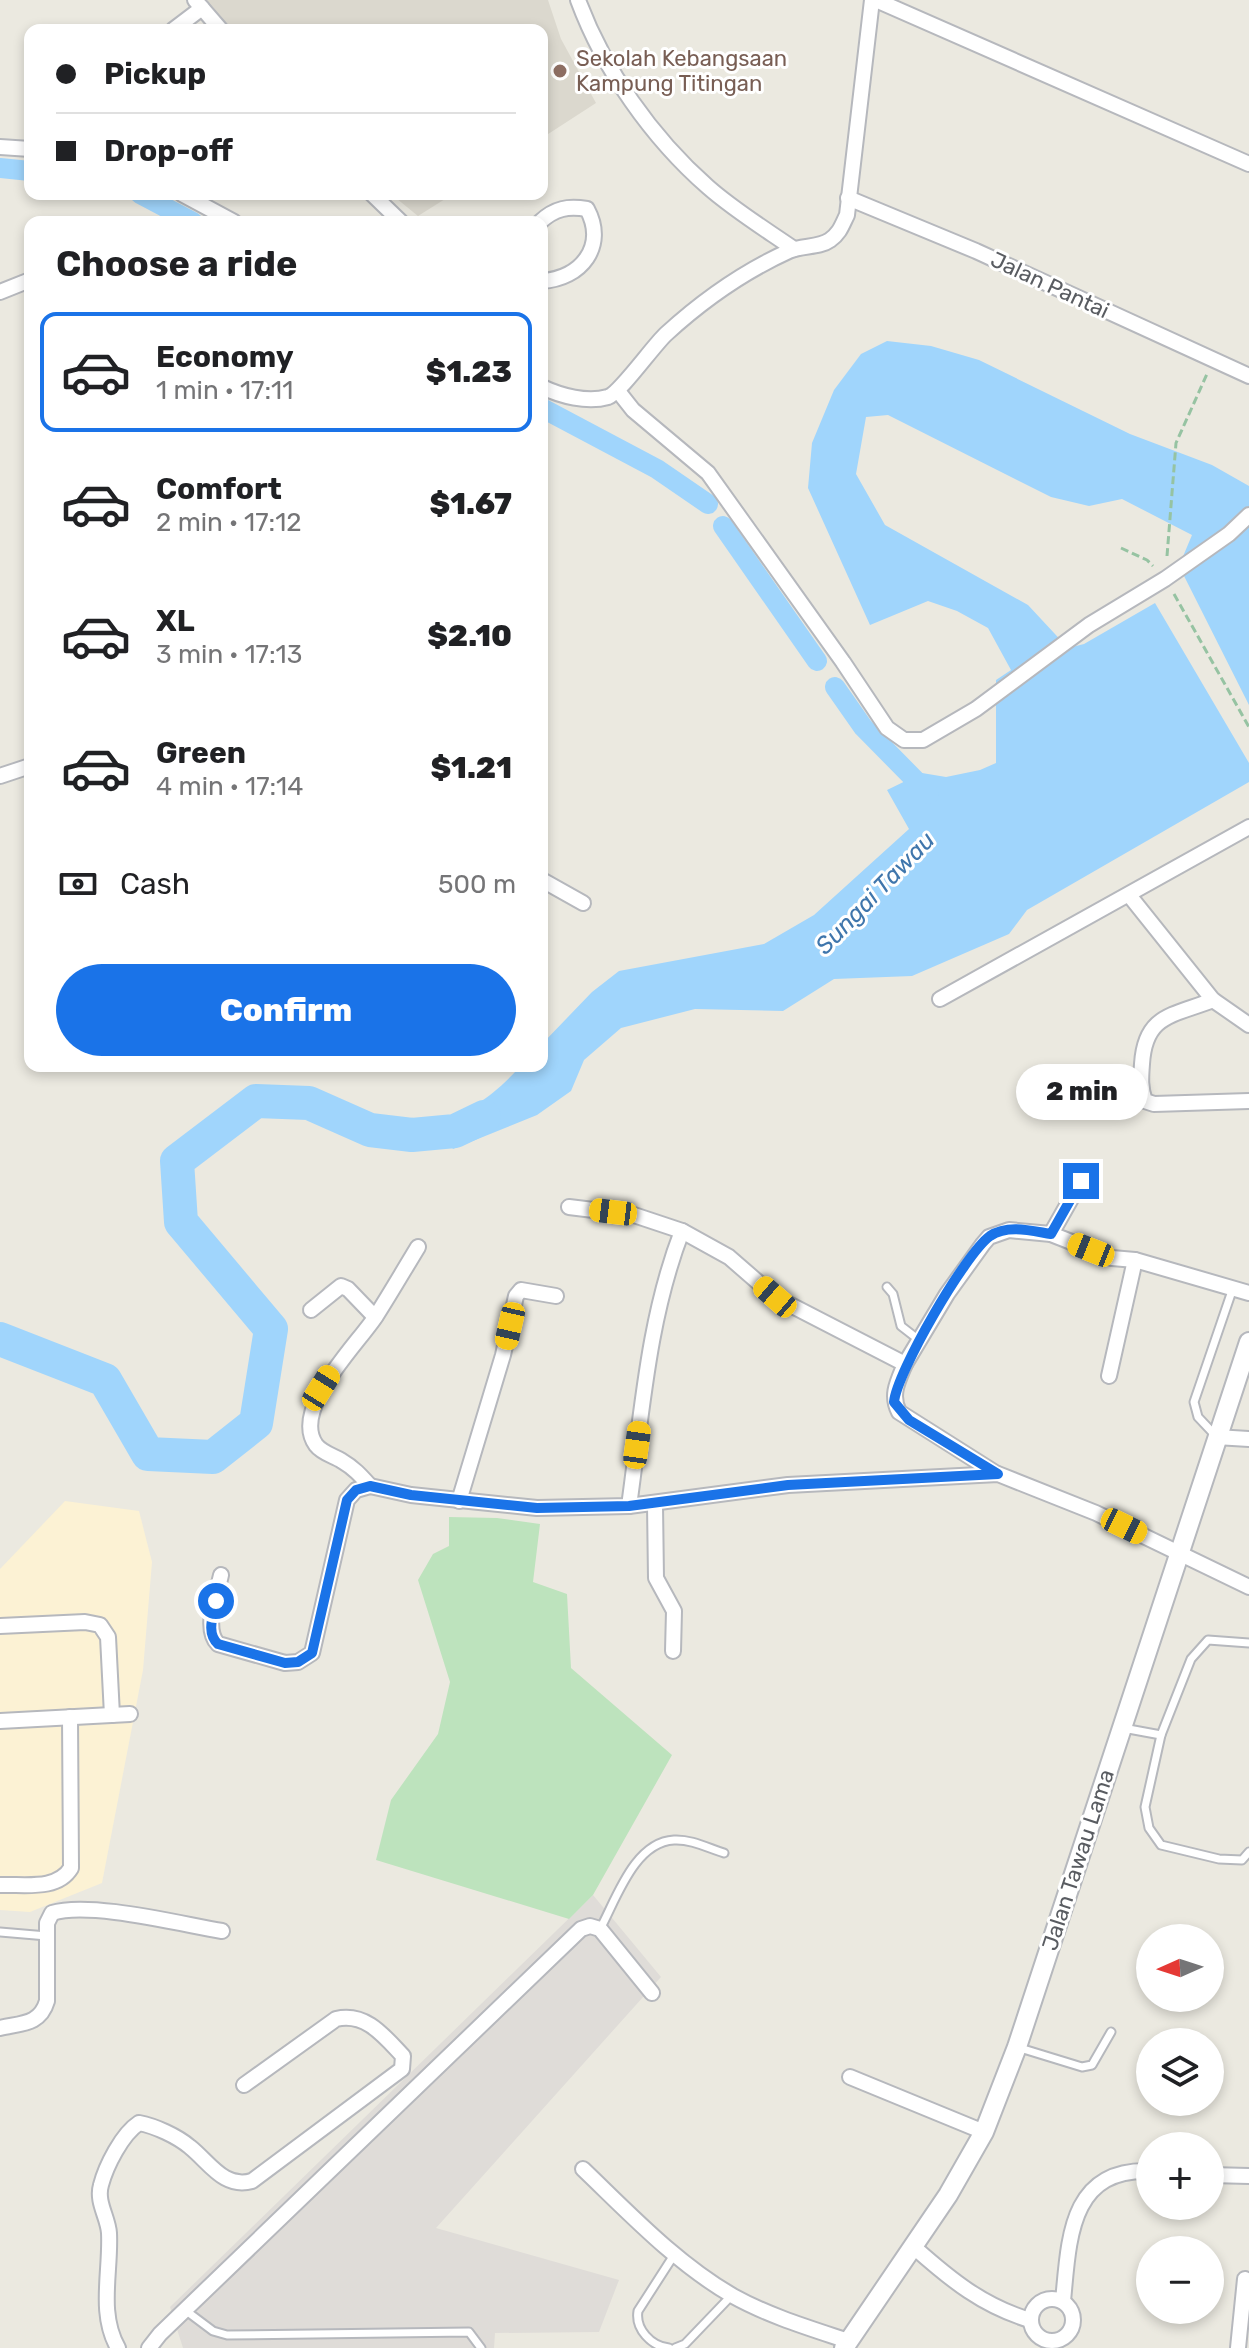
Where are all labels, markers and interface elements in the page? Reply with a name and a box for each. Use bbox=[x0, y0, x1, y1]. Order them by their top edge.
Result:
place label: Sekolah Kebangsaan Kampung Titingan bbox=[576, 45, 787, 97]
text: Pickup bbox=[104, 56, 206, 92]
marker: Sekolah Kebangsaan Kampung Titingan bbox=[551, 62, 569, 80]
text: Drop-off bbox=[104, 133, 233, 169]
text: Choose a ride bbox=[56, 242, 297, 285]
street label: Jalan Pantai bbox=[987, 246, 1113, 324]
icon: car bbox=[60, 336, 132, 408]
text: Economy bbox=[156, 339, 294, 375]
text: $1.23 bbox=[426, 354, 512, 390]
text: 1 min · 17:11 bbox=[156, 375, 293, 406]
icon: car bbox=[60, 468, 132, 540]
text: Comfort bbox=[156, 471, 282, 507]
text: $1.67 bbox=[430, 486, 512, 522]
text: 2 min · 17:12 bbox=[156, 507, 302, 538]
icon: car bbox=[60, 600, 132, 672]
text: XL bbox=[156, 603, 195, 639]
text: $2.10 bbox=[427, 618, 512, 654]
text: 3 min · 17:13 bbox=[156, 639, 302, 670]
icon: car bbox=[60, 732, 132, 804]
text: Green bbox=[156, 735, 246, 771]
text: $1.21 bbox=[430, 750, 512, 786]
text: 4 min · 17:14 bbox=[156, 771, 303, 802]
water label: Sungai Tawau bbox=[810, 826, 940, 960]
icon: cash bbox=[56, 862, 100, 906]
text: Cash bbox=[120, 866, 190, 902]
text: 500 m bbox=[438, 869, 516, 900]
button: Confirm bbox=[56, 964, 516, 1056]
callout: 2 min bbox=[1015, 1065, 1147, 1121]
text: 2 min bbox=[1046, 1076, 1118, 1107]
route end bbox=[1063, 1163, 1099, 1199]
car bbox=[588, 1197, 638, 1227]
car bbox=[1064, 1230, 1118, 1270]
car bbox=[749, 1272, 801, 1322]
car bbox=[493, 1300, 527, 1352]
car bbox=[298, 1361, 344, 1415]
car bbox=[622, 1420, 652, 1470]
car bbox=[1097, 1505, 1151, 1547]
route start bbox=[198, 1583, 234, 1619]
street label: Jalan Tawau Lama bbox=[1036, 1766, 1120, 1954]
north arrow bbox=[1136, 1924, 1224, 2012]
map controls bbox=[1136, 1924, 1224, 2324]
button: layers bbox=[1136, 2028, 1224, 2116]
button: + bbox=[1136, 2132, 1224, 2220]
button: − bbox=[1136, 2236, 1224, 2324]

